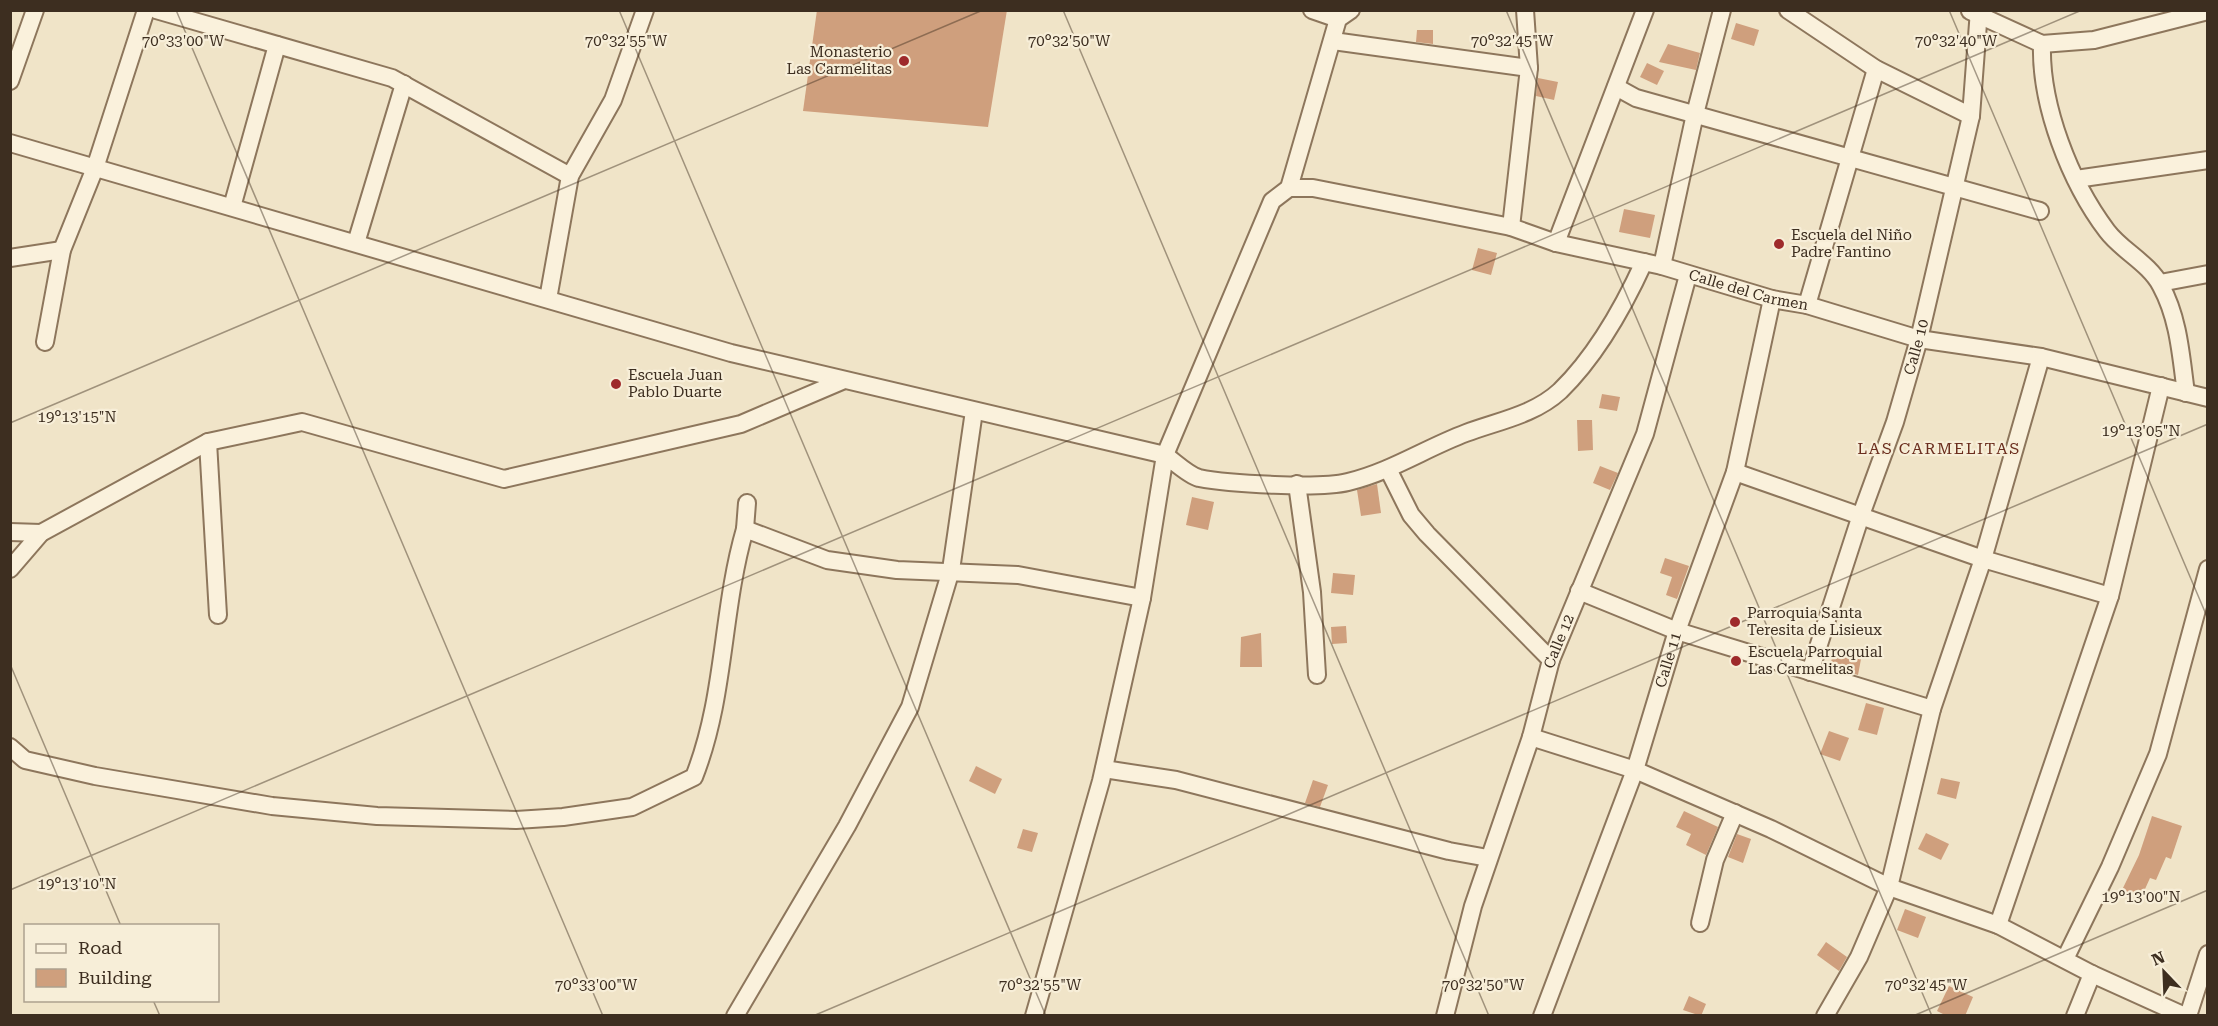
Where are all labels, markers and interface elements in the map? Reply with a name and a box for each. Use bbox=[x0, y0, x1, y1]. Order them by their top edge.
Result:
text: 70°33'00"W bbox=[142, 32, 225, 50]
text: 70°32'55"W bbox=[585, 32, 668, 50]
text: 70°32'50"W bbox=[1028, 32, 1111, 50]
text: 70°32'45"W bbox=[1471, 32, 1554, 50]
text: 70°32'40"W bbox=[1915, 32, 1998, 50]
place label: Monasterio Las Carmelitas bbox=[787, 43, 892, 78]
marker: Monasterio Las Carmelitas bbox=[897, 54, 911, 68]
place label: Escuela del Niño Padre Fantino bbox=[1791, 226, 1912, 261]
marker: Escuela del Niño Padre Fantino bbox=[1772, 237, 1786, 251]
street label: Calle del Carmen bbox=[1687, 266, 1810, 314]
street label: Calle 10 bbox=[1900, 317, 1932, 377]
place label: Escuela Juan Pablo Duarte bbox=[628, 366, 723, 401]
marker: Escuela Juan Pablo Duarte bbox=[609, 377, 623, 391]
text: 19°13'15"N bbox=[37, 408, 117, 426]
text: 19°13'05"N bbox=[2101, 422, 2181, 440]
district label: LAS CARMELITAS bbox=[1857, 439, 2021, 458]
place label: Parroquia Santa Teresita de Lisieux bbox=[1747, 604, 1882, 639]
street label: Calle 12 bbox=[1540, 611, 1578, 670]
marker: Parroquia Santa Teresita de Lisieux bbox=[1728, 615, 1742, 629]
street label: Calle 11 bbox=[1651, 630, 1685, 690]
place label: Escuela Parroquial Las Carmelitas bbox=[1748, 643, 1883, 678]
marker: Escuela Parroquial Las Carmelitas bbox=[1729, 654, 1743, 668]
text: 19°13'10"N bbox=[37, 875, 117, 893]
text: 19°13'00"N bbox=[2101, 888, 2181, 906]
legend bbox=[24, 924, 219, 1002]
text: Road bbox=[78, 937, 123, 958]
north arrow bbox=[2134, 942, 2194, 1002]
text: N bbox=[2149, 947, 2168, 970]
text: Building bbox=[78, 967, 152, 988]
text: 70°33'00"W bbox=[555, 976, 638, 994]
text: 70°32'55"W bbox=[999, 976, 1082, 994]
text: 70°32'50"W bbox=[1442, 976, 1525, 994]
text: 70°32'45"W bbox=[1885, 976, 1968, 994]

